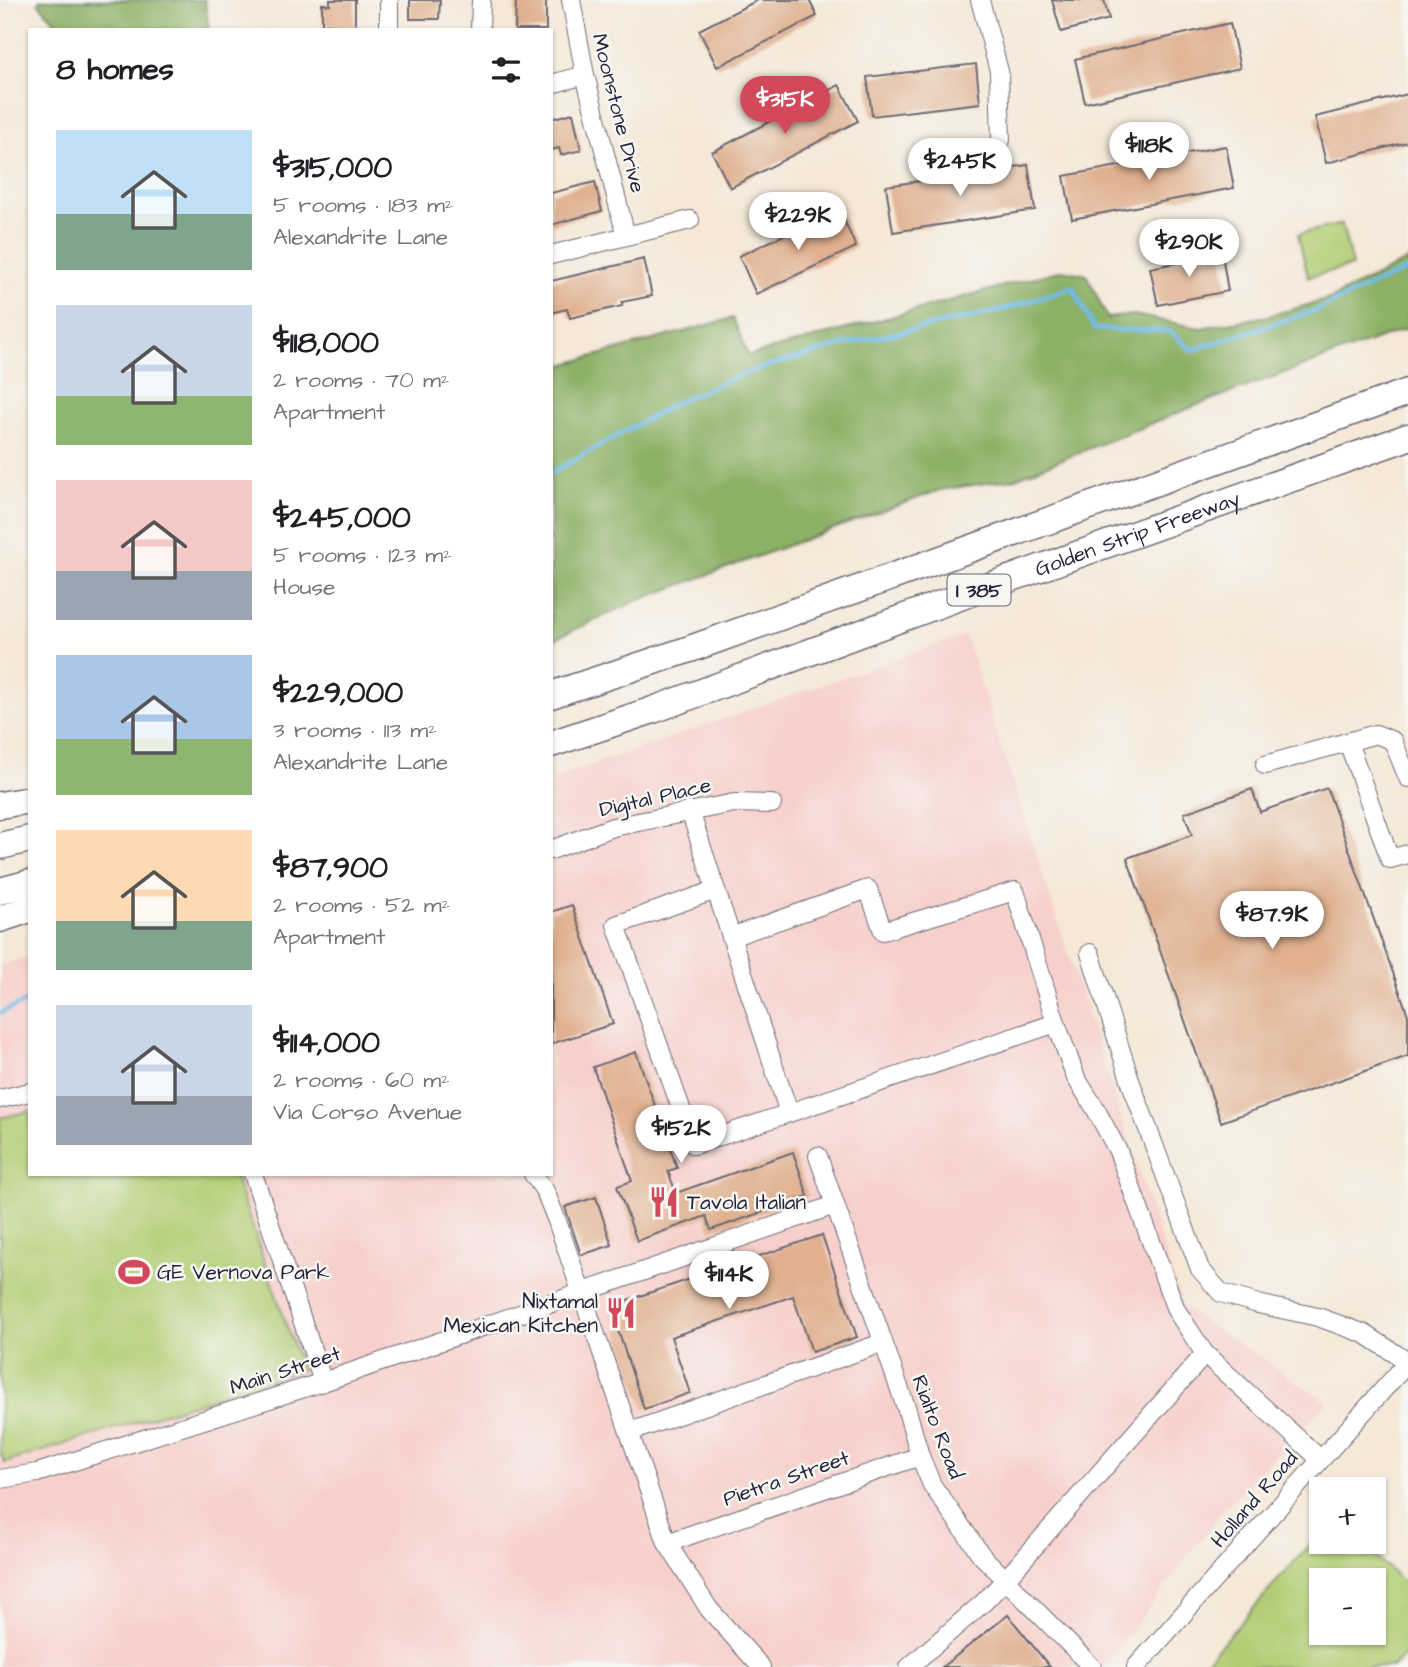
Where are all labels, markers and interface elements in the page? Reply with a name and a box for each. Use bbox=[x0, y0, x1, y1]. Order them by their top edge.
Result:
street label: Moonstone Drive bbox=[585, 30, 652, 196]
text: 8 homes bbox=[56, 49, 174, 91]
icon: filters bbox=[487, 51, 525, 89]
pin: $315K bbox=[736, 76, 834, 136]
text: $315K bbox=[756, 83, 814, 115]
pin: $118K bbox=[1100, 122, 1198, 182]
text: $118K bbox=[1125, 129, 1173, 161]
pin: $245K bbox=[911, 138, 1009, 198]
text: $245K bbox=[924, 145, 996, 177]
text: $315,000 bbox=[273, 147, 392, 189]
icon: home bbox=[112, 158, 196, 242]
text: 5 rooms · 183 m² bbox=[273, 189, 453, 221]
pin: $229K bbox=[749, 192, 847, 252]
text: $229K bbox=[765, 199, 831, 231]
pin: $290K bbox=[1140, 219, 1238, 279]
text: Alexandrite Lane bbox=[273, 221, 448, 253]
text: $290K bbox=[1155, 226, 1223, 258]
text: $118,000 bbox=[273, 322, 379, 364]
icon: home bbox=[112, 333, 196, 417]
text: 2 rooms · 70 m² bbox=[273, 364, 449, 396]
text: Apartment bbox=[273, 396, 385, 428]
street label: Golden Strip Freeway bbox=[1031, 484, 1245, 584]
text: $245,000 bbox=[273, 497, 411, 539]
icon: home bbox=[112, 508, 196, 592]
text: 5 rooms · 123 m² bbox=[273, 539, 452, 571]
text: House bbox=[273, 571, 336, 603]
road number: I 385 bbox=[948, 575, 1010, 606]
text: $229,000 bbox=[273, 672, 403, 714]
icon: home bbox=[112, 683, 196, 767]
text: 3 rooms · 113 m² bbox=[273, 714, 437, 746]
text: Alexandrite Lane bbox=[273, 746, 448, 778]
street label: Digital Place bbox=[596, 771, 714, 826]
text: $87,900 bbox=[273, 847, 388, 889]
icon: home bbox=[112, 858, 196, 942]
text: 2 rooms · 52 m² bbox=[273, 889, 450, 921]
pin: $87.9K bbox=[1215, 892, 1329, 951]
text: $87.9K bbox=[1236, 898, 1308, 930]
text: Apartment bbox=[273, 921, 385, 953]
text: $114,000 bbox=[273, 1022, 380, 1064]
icon: home bbox=[112, 1033, 196, 1117]
text: 2 rooms · 60 m² bbox=[273, 1064, 450, 1096]
text: Via Corso Avenue bbox=[273, 1096, 462, 1128]
pin: $152K bbox=[632, 1106, 730, 1165]
text: $152K bbox=[651, 1112, 711, 1144]
restaurant icon: Tavola Italian bbox=[647, 1185, 681, 1219]
place label: Tavola Italian bbox=[687, 1188, 806, 1217]
pin: $114K bbox=[680, 1252, 778, 1311]
sports icon: GE Vernova Park bbox=[117, 1255, 151, 1289]
place label: GE Vernova Park bbox=[157, 1258, 329, 1287]
text: $114K bbox=[705, 1258, 753, 1290]
place label: Nixtamal Mexican Kitchen bbox=[443, 1287, 598, 1340]
restaurant icon: Nixtamal Mexican Kitchen bbox=[604, 1296, 638, 1330]
street label: Main Street bbox=[226, 1339, 345, 1402]
street label: Rialto Road bbox=[904, 1371, 971, 1484]
street label: Pietra Street bbox=[719, 1443, 854, 1514]
street label: Holland Road bbox=[1204, 1444, 1305, 1554]
map controls bbox=[1309, 1477, 1386, 1645]
button: + bbox=[1309, 1477, 1386, 1554]
button: − bbox=[1309, 1568, 1386, 1645]

